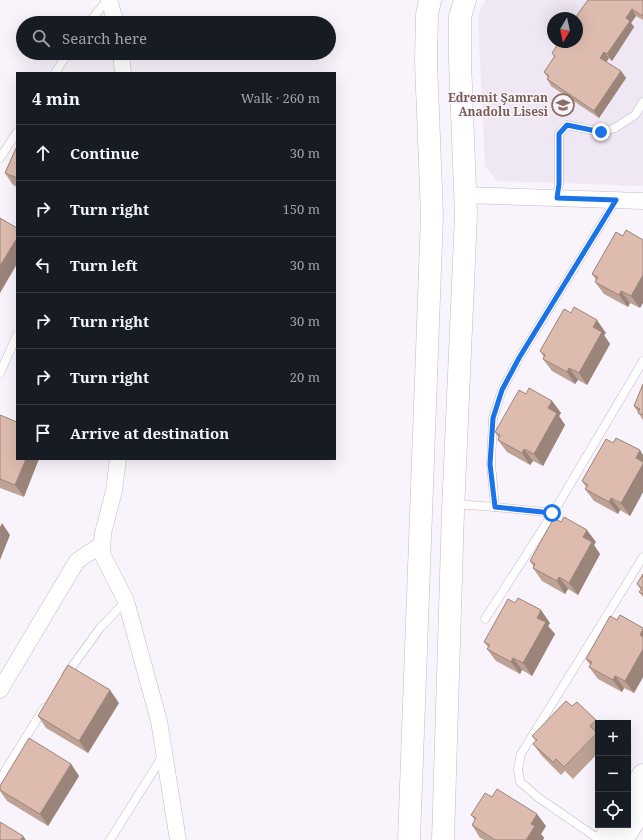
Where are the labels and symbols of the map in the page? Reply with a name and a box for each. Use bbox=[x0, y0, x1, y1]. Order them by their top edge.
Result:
north arrow bbox=[547, 12, 583, 48]
place label: Edremit Şamran Anadolu Lisesi bbox=[448, 89, 549, 120]
school or university icon: Edremit Şamran Anadolu Lisesi bbox=[550, 92, 576, 118]
route end bbox=[592, 123, 610, 141]
route start bbox=[543, 504, 561, 522]

